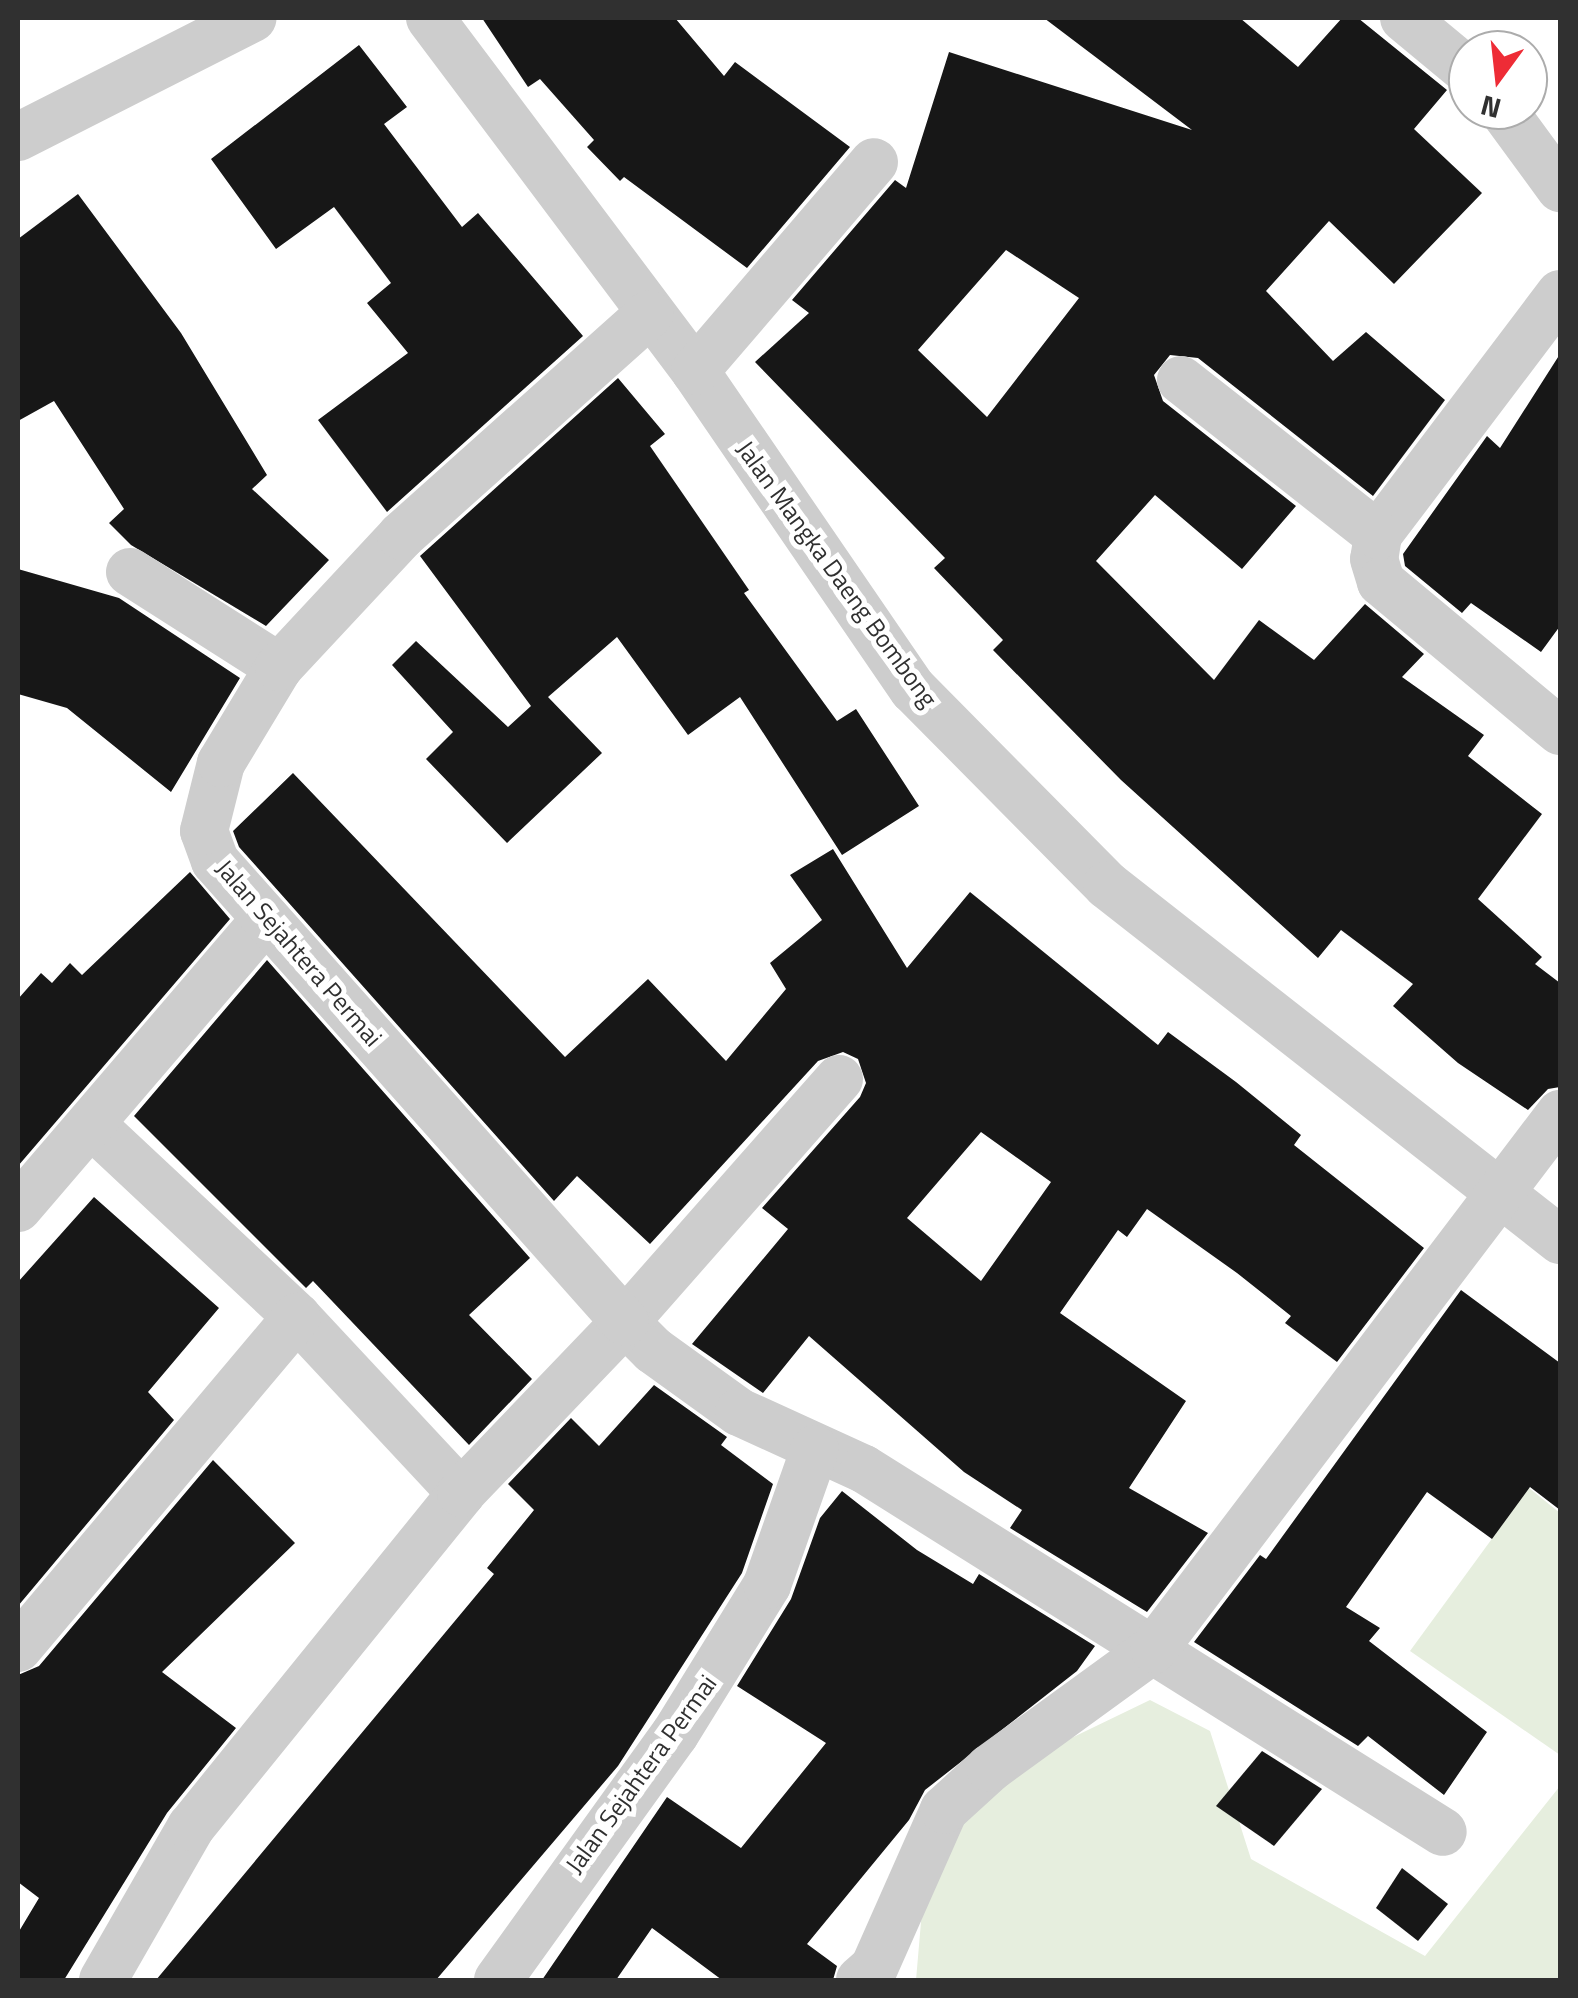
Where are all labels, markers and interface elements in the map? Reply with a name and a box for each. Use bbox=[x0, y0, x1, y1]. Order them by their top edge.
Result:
north arrow bbox=[1448, 30, 1548, 130]
text: N bbox=[1476, 84, 1506, 131]
street label: Jalan Mangka Daeng Bombong bbox=[730, 435, 944, 713]
street label: Jalan Sejahtera Permai bbox=[210, 854, 388, 1052]
street label: Jalan Sejahtera Permai bbox=[559, 1669, 723, 1879]

